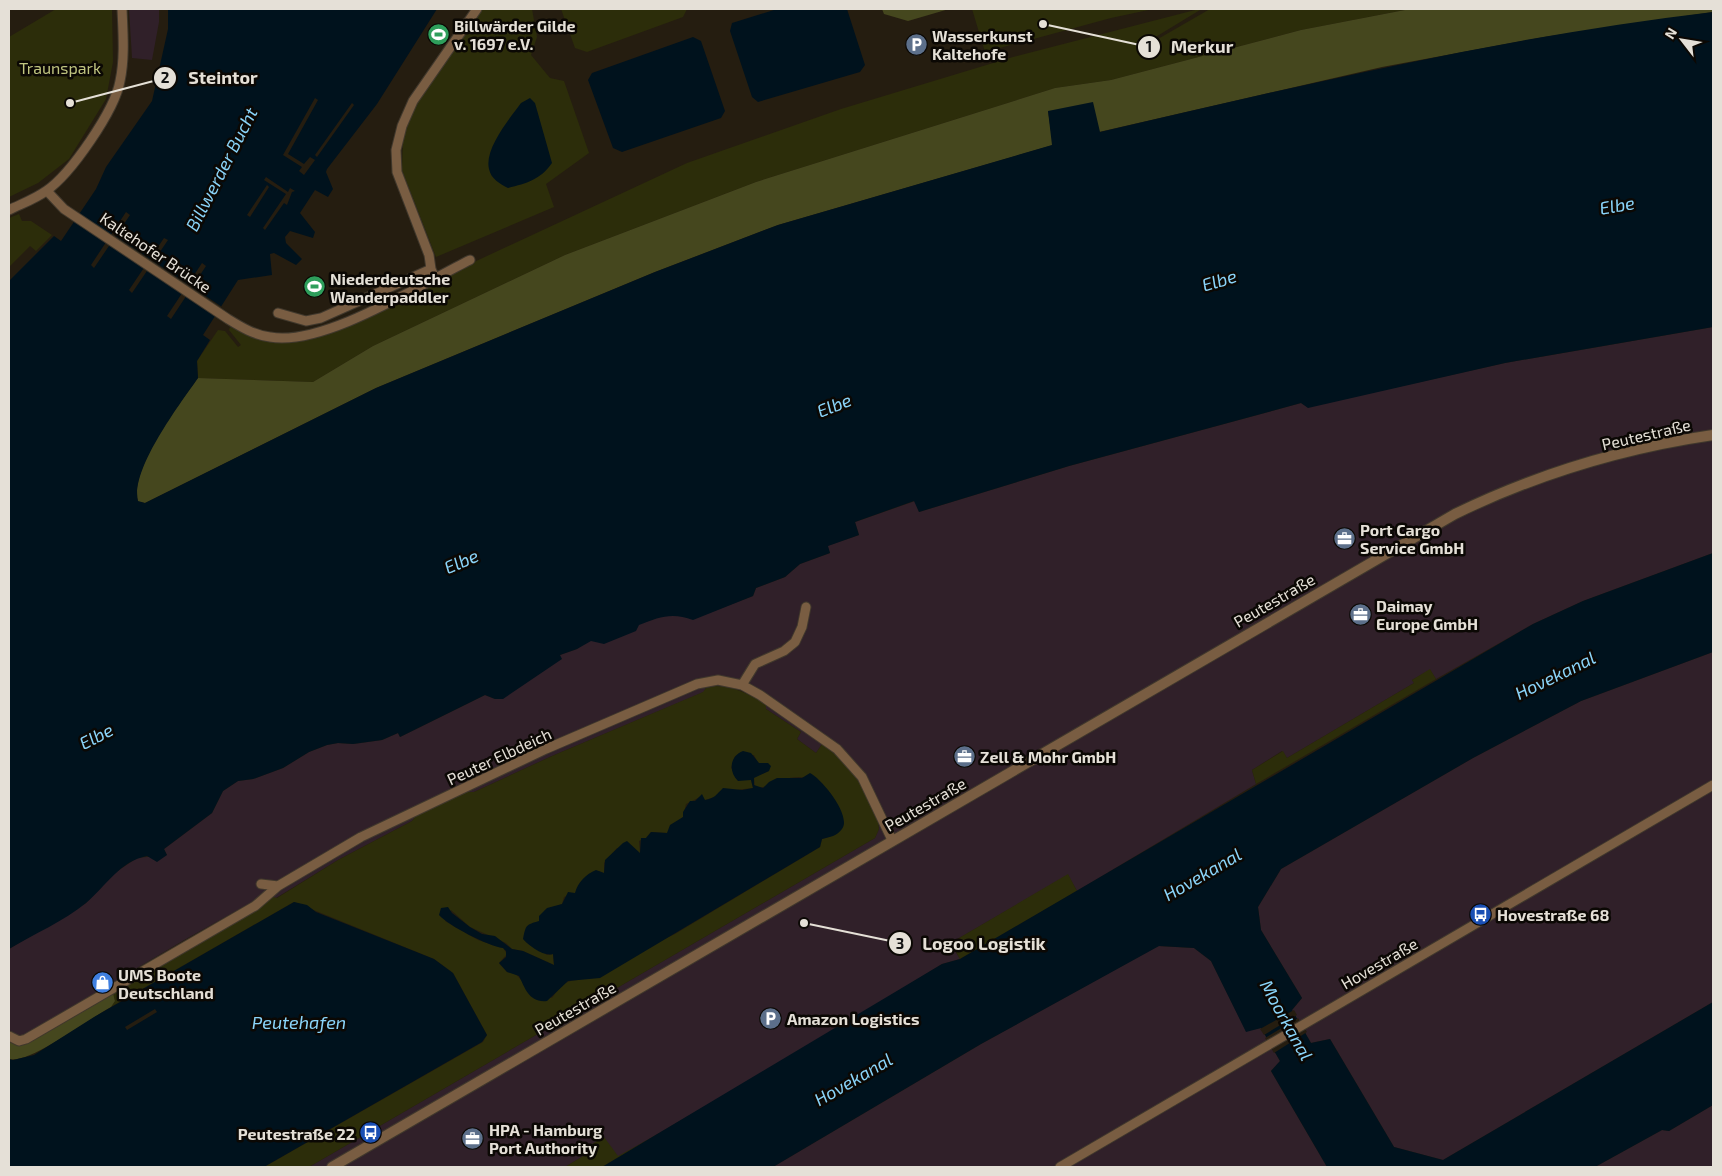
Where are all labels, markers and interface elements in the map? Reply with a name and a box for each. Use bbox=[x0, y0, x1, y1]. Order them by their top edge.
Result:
north arrow bbox=[1657, 15, 1707, 65]
place label: Billwärder Gilde v. 1697 e.V. bbox=[454, 16, 575, 53]
sports icon: Billwärder Gilde v. 1697 e.V. bbox=[426, 22, 450, 46]
text: N bbox=[1661, 24, 1680, 42]
place label: Wasserkunst Kaltehofe bbox=[932, 26, 1033, 63]
callout: Merkur bbox=[1136, 30, 1244, 63]
parking icon: Wasserkunst Kaltehofe bbox=[904, 32, 928, 56]
text: Merkur bbox=[1171, 35, 1234, 57]
text: 1 bbox=[1146, 37, 1152, 55]
park label: Traunspark bbox=[19, 58, 101, 77]
callout: Steintor bbox=[153, 62, 267, 95]
text: Steintor bbox=[188, 66, 258, 88]
text: 2 bbox=[161, 68, 170, 86]
water label: Billwerder Bucht bbox=[180, 103, 262, 234]
water label: Elbe bbox=[1598, 191, 1637, 219]
street label: Kaltehofer Brücke bbox=[97, 208, 215, 296]
water label: Elbe bbox=[1199, 264, 1239, 296]
place label: Niederdeutsche Wanderpaddler bbox=[330, 269, 450, 306]
sports icon: Niederdeutsche Wanderpaddler bbox=[302, 275, 326, 299]
water label: Elbe bbox=[814, 388, 855, 422]
street label: Peutestraße bbox=[1600, 415, 1692, 453]
place label: Port Cargo Service GmbH bbox=[1360, 520, 1464, 557]
office icon: Port Cargo Service GmbH bbox=[1332, 526, 1356, 550]
water label: Elbe bbox=[440, 544, 482, 578]
street label: Peutestraße bbox=[1230, 569, 1318, 631]
place label: Daimay Europe GmbH bbox=[1376, 596, 1478, 633]
office icon: Daimay Europe GmbH bbox=[1348, 602, 1372, 626]
water label: Hovekanal bbox=[1511, 646, 1599, 704]
water label: Elbe bbox=[75, 718, 117, 754]
street label: Peuter Elbdeich bbox=[444, 723, 554, 789]
office icon: Zell & Mohr GmbH bbox=[952, 744, 976, 768]
place label: Zell & Mohr GmbH bbox=[980, 747, 1116, 766]
street label: Peutestraße bbox=[881, 773, 969, 835]
water label: Hovekanal bbox=[1159, 843, 1245, 905]
bus stop icon: Hovestraße 68 bbox=[1469, 902, 1493, 926]
place label: Hovestraße 68 bbox=[1497, 905, 1609, 924]
callout: Logoo Logistik bbox=[887, 927, 1056, 960]
text: Logoo Logistik bbox=[922, 932, 1046, 954]
street label: Hovestraße bbox=[1337, 933, 1421, 993]
text: 3 bbox=[896, 934, 904, 952]
place label: UMS Boote Deutschland bbox=[118, 965, 214, 1002]
shop icon: UMS Boote Deutschland bbox=[90, 971, 114, 995]
water label: Moorkanal bbox=[1256, 976, 1318, 1064]
street label: Peutestraße bbox=[531, 977, 619, 1039]
parking icon: Amazon Logistics bbox=[759, 1006, 783, 1030]
place label: Amazon Logistics bbox=[787, 1009, 919, 1028]
water label: Peutehafen bbox=[252, 1011, 346, 1033]
water label: Hovekanal bbox=[810, 1048, 896, 1110]
place label: HPA - Hamburg Port Authority bbox=[489, 1120, 603, 1158]
bus stop icon: Peutestraße 22 bbox=[359, 1121, 383, 1145]
place label: Peutestraße 22 bbox=[238, 1124, 355, 1143]
office icon: HPA - Hamburg Port Authority bbox=[461, 1126, 485, 1150]

